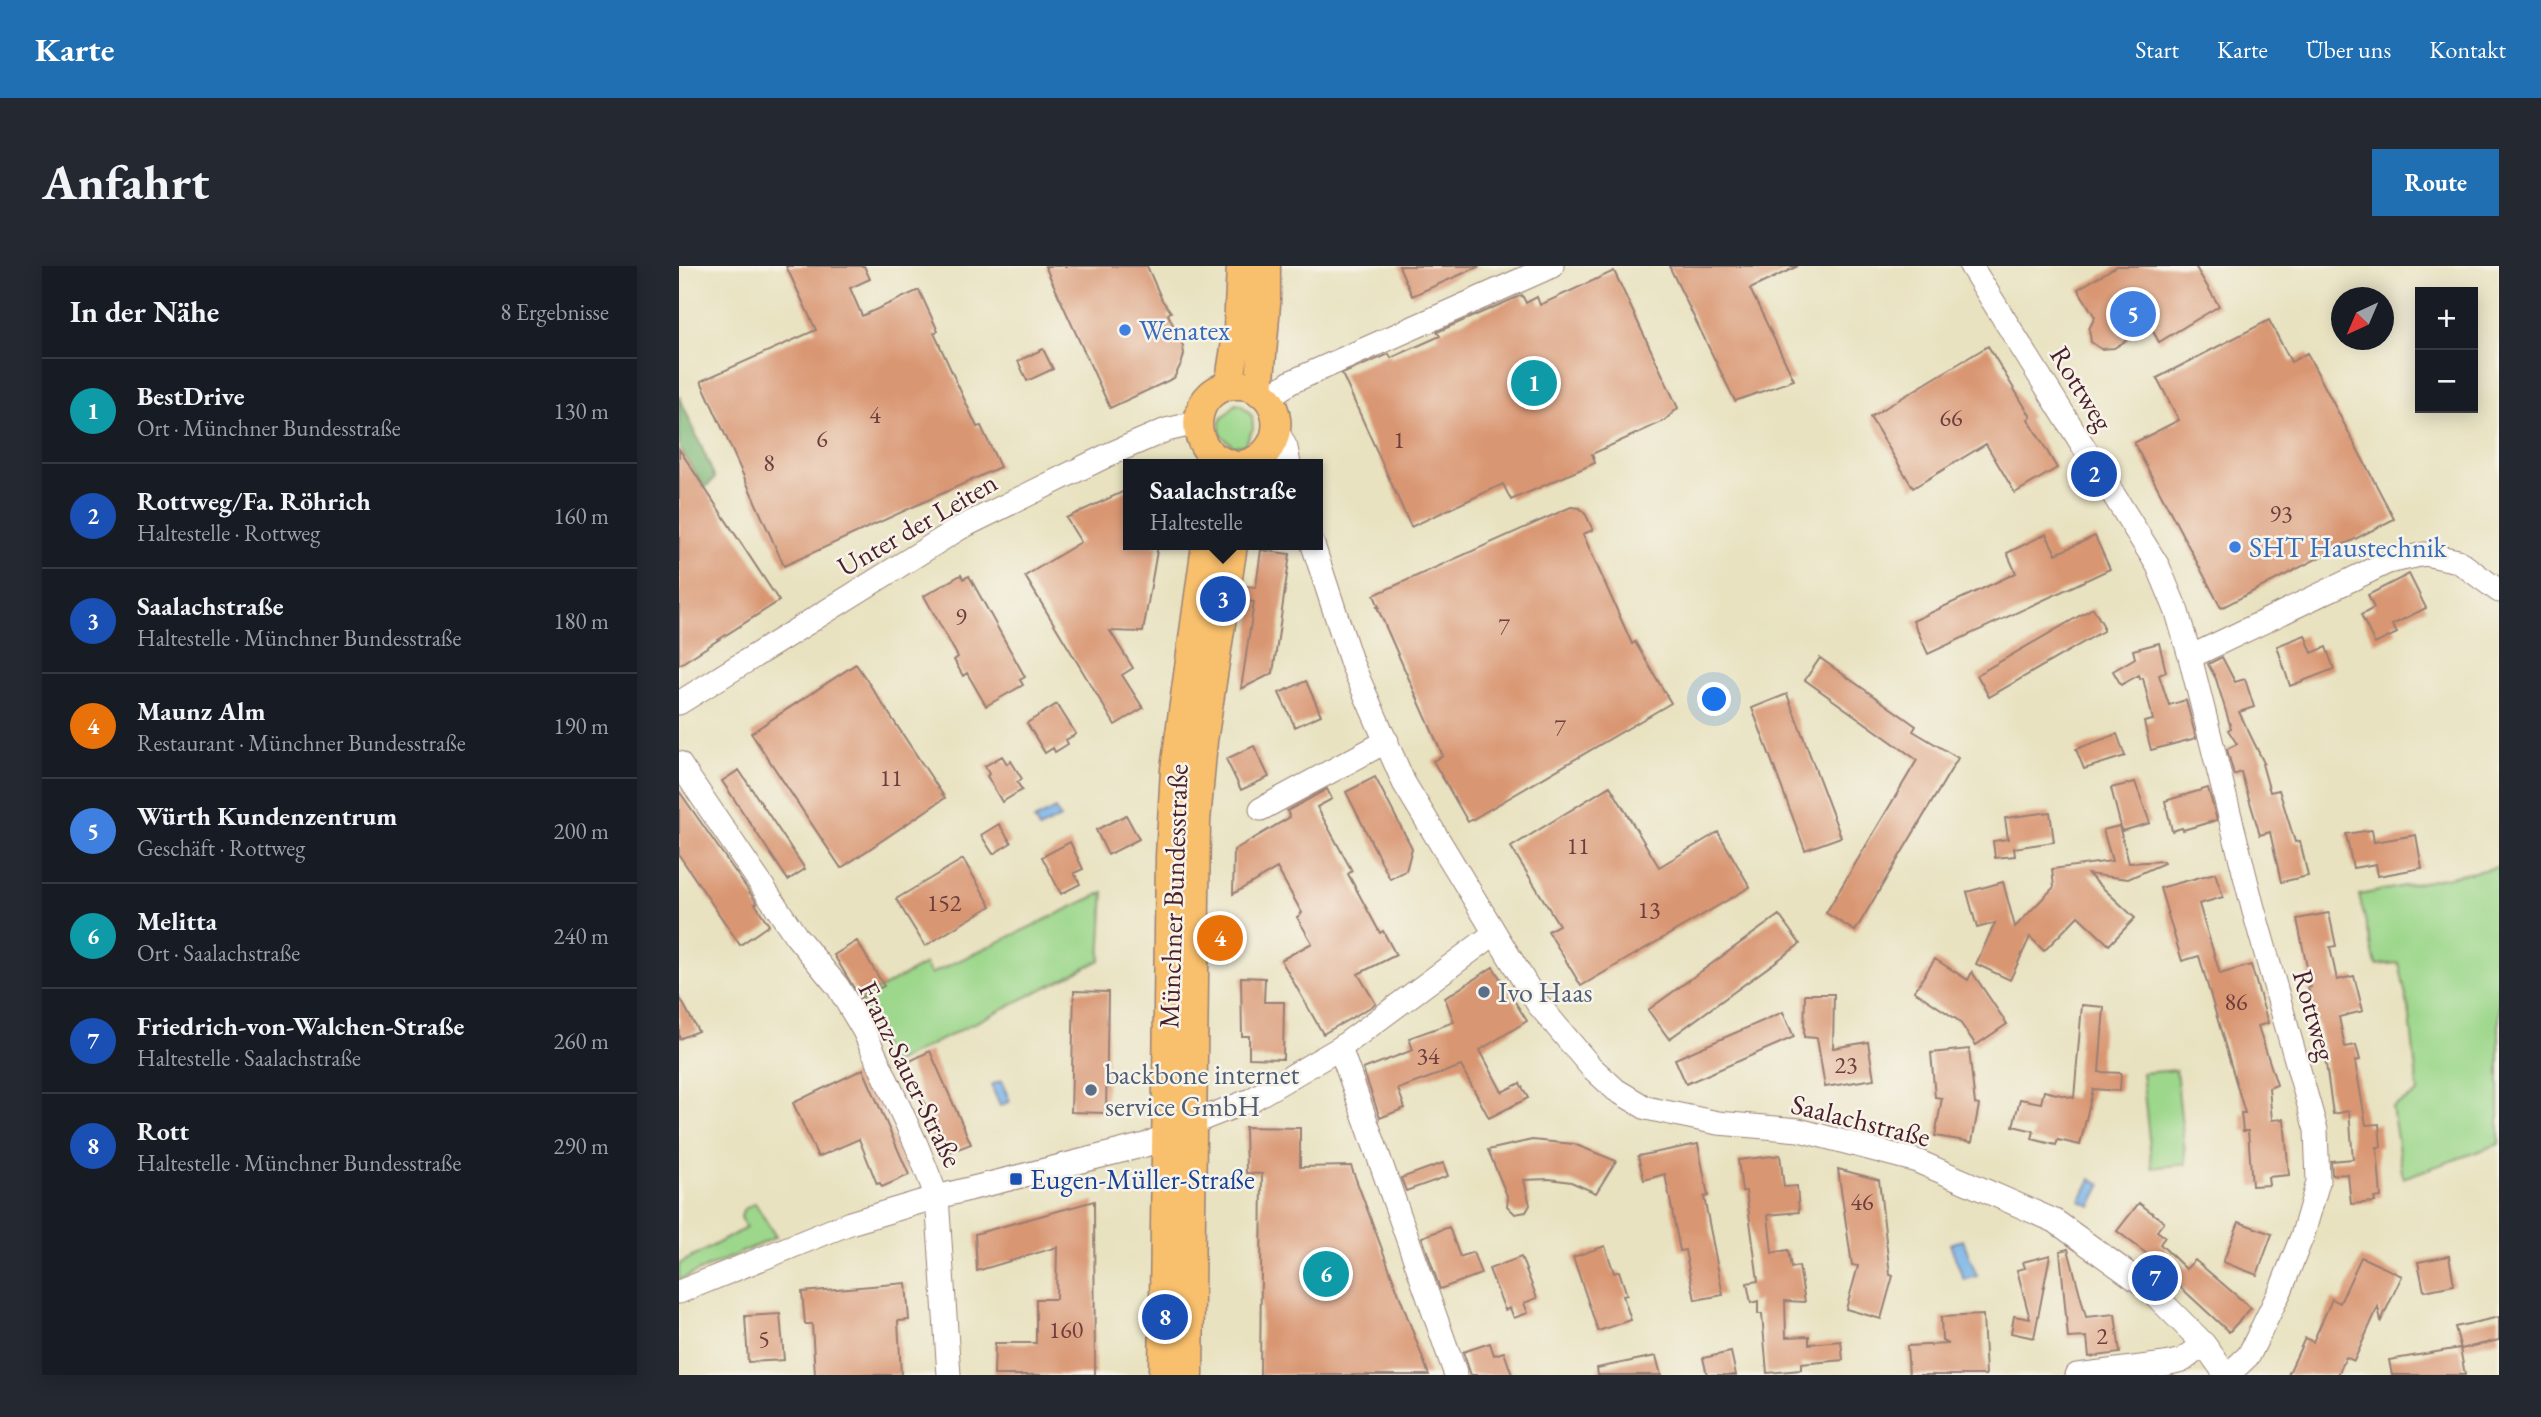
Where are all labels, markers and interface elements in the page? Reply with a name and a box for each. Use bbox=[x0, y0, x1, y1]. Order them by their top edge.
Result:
text: Karte bbox=[35, 28, 114, 71]
text: Start bbox=[2135, 34, 2179, 65]
text: Karte bbox=[2217, 34, 2268, 65]
text: Über uns bbox=[2306, 34, 2391, 65]
text: Kontakt bbox=[2429, 34, 2506, 65]
button: Route bbox=[2372, 149, 2499, 216]
text: Anfahrt bbox=[42, 150, 209, 214]
north arrow bbox=[2331, 287, 2394, 350]
map controls bbox=[2415, 287, 2478, 413]
button: + bbox=[2415, 287, 2478, 350]
pin: 5 bbox=[2110, 288, 2156, 340]
text: In der Nähe bbox=[70, 292, 219, 331]
text: 8 Ergebnisse bbox=[500, 297, 609, 327]
place label: Wenatex bbox=[1139, 312, 1230, 348]
marker: Wenatex bbox=[1117, 322, 1133, 338]
street label: Rottweg bbox=[2042, 339, 2122, 438]
button: − bbox=[2415, 350, 2478, 413]
pin: 1 bbox=[1511, 357, 1557, 409]
text: BestDrive bbox=[137, 379, 245, 413]
text: 1 bbox=[87, 396, 99, 426]
text: 130 m bbox=[553, 396, 609, 426]
house number: 4 bbox=[869, 399, 881, 430]
house number: 66 bbox=[1939, 402, 1963, 433]
text: Ort · Münchner Bundesstraße bbox=[137, 413, 401, 443]
house number: 6 bbox=[816, 423, 828, 454]
house number: 1 bbox=[1393, 424, 1405, 455]
house number: 8 bbox=[763, 447, 775, 478]
pin: 2 bbox=[2071, 448, 2117, 500]
popup bbox=[1123, 459, 1323, 550]
street label: Unter der Leiten bbox=[831, 464, 1004, 584]
text: Saalachstraße bbox=[1150, 473, 1296, 507]
text: Rottweg/Fa. Röhrich bbox=[137, 484, 371, 518]
house number: 93 bbox=[2269, 498, 2293, 529]
text: 2 bbox=[87, 501, 99, 531]
text: 160 m bbox=[553, 501, 609, 531]
text: Haltestelle bbox=[1150, 507, 1243, 537]
text: Haltestelle · Rottweg bbox=[137, 518, 320, 548]
place label: SHT Haustechnik bbox=[2249, 529, 2448, 565]
marker: SHT Haustechnik bbox=[2227, 539, 2243, 555]
pin: 3 bbox=[1200, 573, 1246, 625]
text: Saalachstraße bbox=[137, 589, 284, 623]
house number: 9 bbox=[955, 601, 967, 632]
text: 3 bbox=[87, 606, 99, 636]
text: 180 m bbox=[553, 606, 609, 636]
house number: 7 bbox=[1498, 611, 1510, 642]
text: Haltestelle · Münchner Bundesstraße bbox=[137, 623, 461, 653]
your location bbox=[1697, 682, 1731, 716]
text: Maunz Alm bbox=[137, 694, 265, 728]
text: 4 bbox=[87, 711, 99, 741]
text: 190 m bbox=[553, 711, 609, 741]
house number: 7 bbox=[1554, 712, 1566, 743]
text: Restaurant · Münchner Bundesstraße bbox=[137, 728, 466, 758]
house number: 11 bbox=[879, 762, 903, 793]
street label: Münchner Bundesstraße bbox=[1150, 763, 1196, 1029]
text: Würth Kundenzentrum bbox=[137, 799, 397, 833]
text: 5 bbox=[87, 816, 99, 846]
text: 200 m bbox=[553, 816, 609, 846]
house number: 11 bbox=[1566, 830, 1590, 861]
text: Geschäft · Rottweg bbox=[137, 833, 305, 863]
house number: 152 bbox=[927, 887, 962, 918]
house number: 13 bbox=[1637, 894, 1661, 925]
text: Melitta bbox=[137, 904, 217, 938]
pin: 4 bbox=[1197, 912, 1243, 964]
text: 6 bbox=[87, 921, 99, 951]
text: 240 m bbox=[553, 921, 609, 951]
text: Ort · Saalachstraße bbox=[137, 938, 300, 968]
street label: Rottweg bbox=[2285, 965, 2345, 1065]
place label: Ivo Haas bbox=[1498, 974, 1593, 1010]
street label: Franz-Sauer-Straße bbox=[851, 975, 972, 1173]
marker: Ivo Haas bbox=[1476, 984, 1492, 1000]
house number: 86 bbox=[2224, 986, 2248, 1017]
text: Friedrich-von-Walchen-Straße bbox=[137, 1009, 464, 1043]
text: 7 bbox=[87, 1026, 99, 1056]
text: 260 m bbox=[553, 1026, 609, 1056]
house number: 34 bbox=[1416, 1040, 1440, 1071]
text: Haltestelle · Saalachstraße bbox=[137, 1043, 361, 1073]
house number: 23 bbox=[1834, 1049, 1858, 1080]
place label: backbone internet service GmbH bbox=[1105, 1056, 1300, 1124]
marker: backbone internet service GmbH bbox=[1083, 1082, 1099, 1098]
street label: Saalachstraße bbox=[1788, 1085, 1935, 1155]
text: Rott bbox=[137, 1114, 189, 1148]
text: 8 bbox=[87, 1131, 99, 1161]
text: 290 m bbox=[553, 1131, 609, 1161]
text: Haltestelle · Münchner Bundesstraße bbox=[137, 1148, 461, 1178]
place label: Eugen-Müller-Straße bbox=[1030, 1161, 1255, 1197]
marker: Eugen-Müller-Straße bbox=[1008, 1171, 1024, 1187]
house number: 46 bbox=[1850, 1186, 1874, 1217]
pin: 6 bbox=[1303, 1248, 1349, 1300]
pin: 7 bbox=[2132, 1252, 2178, 1304]
pin: 8 bbox=[1142, 1291, 1188, 1343]
house number: 160 bbox=[1049, 1314, 1083, 1345]
house number: 2 bbox=[2096, 1320, 2108, 1351]
house number: 5 bbox=[758, 1323, 770, 1354]

